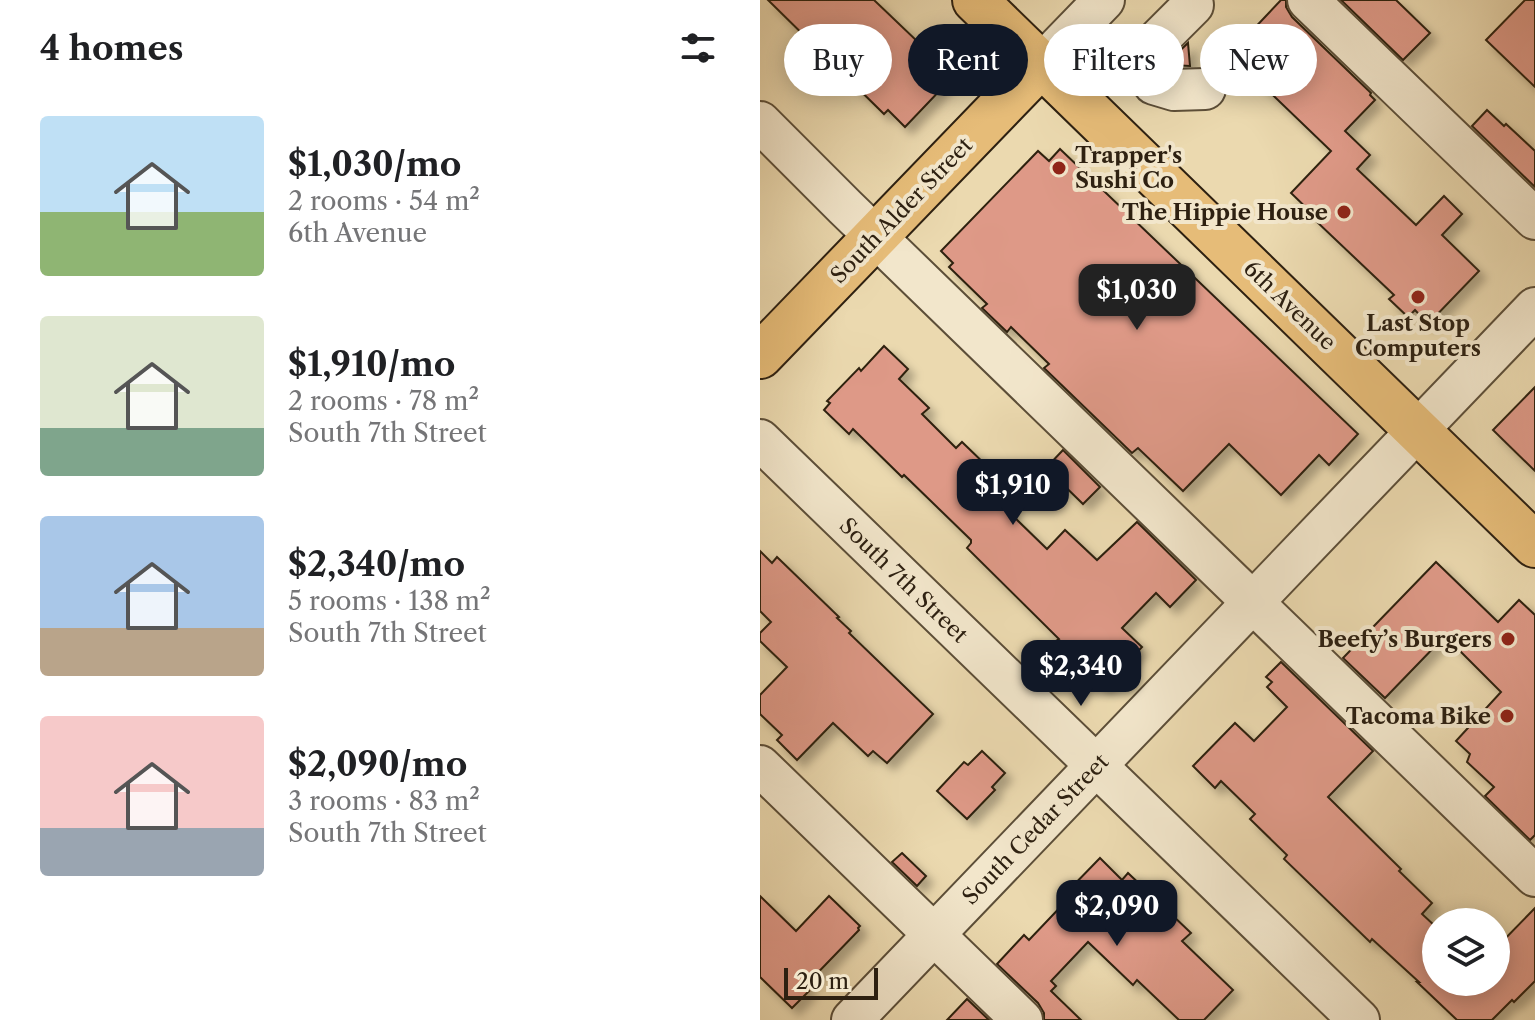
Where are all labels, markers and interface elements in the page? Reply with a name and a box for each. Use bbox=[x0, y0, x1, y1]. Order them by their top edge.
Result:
chip: Buy bbox=[784, 24, 892, 96]
chip: Rent bbox=[908, 24, 1028, 96]
chip: Filters bbox=[1044, 24, 1184, 96]
chip: New bbox=[1200, 24, 1317, 96]
icon: filters bbox=[676, 26, 720, 70]
text: 4 homes bbox=[40, 27, 184, 69]
street label: South Alder Street bbox=[825, 132, 978, 289]
place label: Trapper's Sushi Co bbox=[1075, 142, 1182, 194]
text: $1,030/mo bbox=[288, 143, 461, 185]
icon: home bbox=[104, 148, 200, 244]
marker: Trapper's Sushi Co bbox=[1050, 159, 1068, 177]
text: 2 rooms · 54 m² bbox=[288, 185, 480, 217]
place label: The Hippie House bbox=[1122, 199, 1328, 226]
marker: The Hippie House bbox=[1335, 203, 1353, 221]
text: 6th Avenue bbox=[288, 217, 427, 249]
street label: 6th Avenue bbox=[1238, 255, 1341, 356]
pin: $1,030 bbox=[1072, 264, 1202, 332]
text: $1,030 bbox=[1097, 274, 1177, 306]
marker: Last Stop Computers bbox=[1409, 288, 1427, 306]
place label: Last Stop Computers bbox=[1355, 310, 1481, 362]
text: $1,910/mo bbox=[288, 343, 455, 385]
icon: home bbox=[104, 348, 200, 444]
text: 2 rooms · 78 m² bbox=[288, 385, 479, 417]
text: South 7th Street bbox=[288, 417, 487, 449]
pin: $1,910 bbox=[948, 459, 1078, 527]
text: $1,910 bbox=[975, 469, 1051, 501]
street label: South 7th Street bbox=[834, 512, 974, 649]
text: $2,340/mo bbox=[288, 543, 465, 585]
icon: home bbox=[104, 548, 200, 644]
text: 5 rooms · 138 m² bbox=[288, 585, 491, 617]
text: South 7th Street bbox=[288, 617, 487, 649]
place label: Beefy’s Burgers bbox=[1317, 626, 1492, 653]
marker: Beefy’s Burgers bbox=[1499, 630, 1517, 648]
pin: $2,340 bbox=[1016, 640, 1146, 708]
text: $2,340 bbox=[1039, 650, 1123, 682]
place label: Tacoma Bike bbox=[1346, 703, 1491, 730]
marker: Tacoma Bike bbox=[1498, 707, 1516, 725]
text: $2,090/mo bbox=[288, 743, 467, 785]
icon: home bbox=[104, 748, 200, 844]
street label: South Cedar Street bbox=[957, 748, 1114, 910]
text: 3 rooms · 83 m² bbox=[288, 785, 480, 817]
text: South 7th Street bbox=[288, 817, 487, 849]
pin: $2,090 bbox=[1052, 880, 1182, 948]
text: $2,090 bbox=[1074, 890, 1160, 922]
map controls bbox=[1422, 908, 1510, 996]
button: layers bbox=[1422, 908, 1510, 996]
scale bar bbox=[784, 964, 878, 1000]
text: 20 m bbox=[796, 968, 849, 995]

